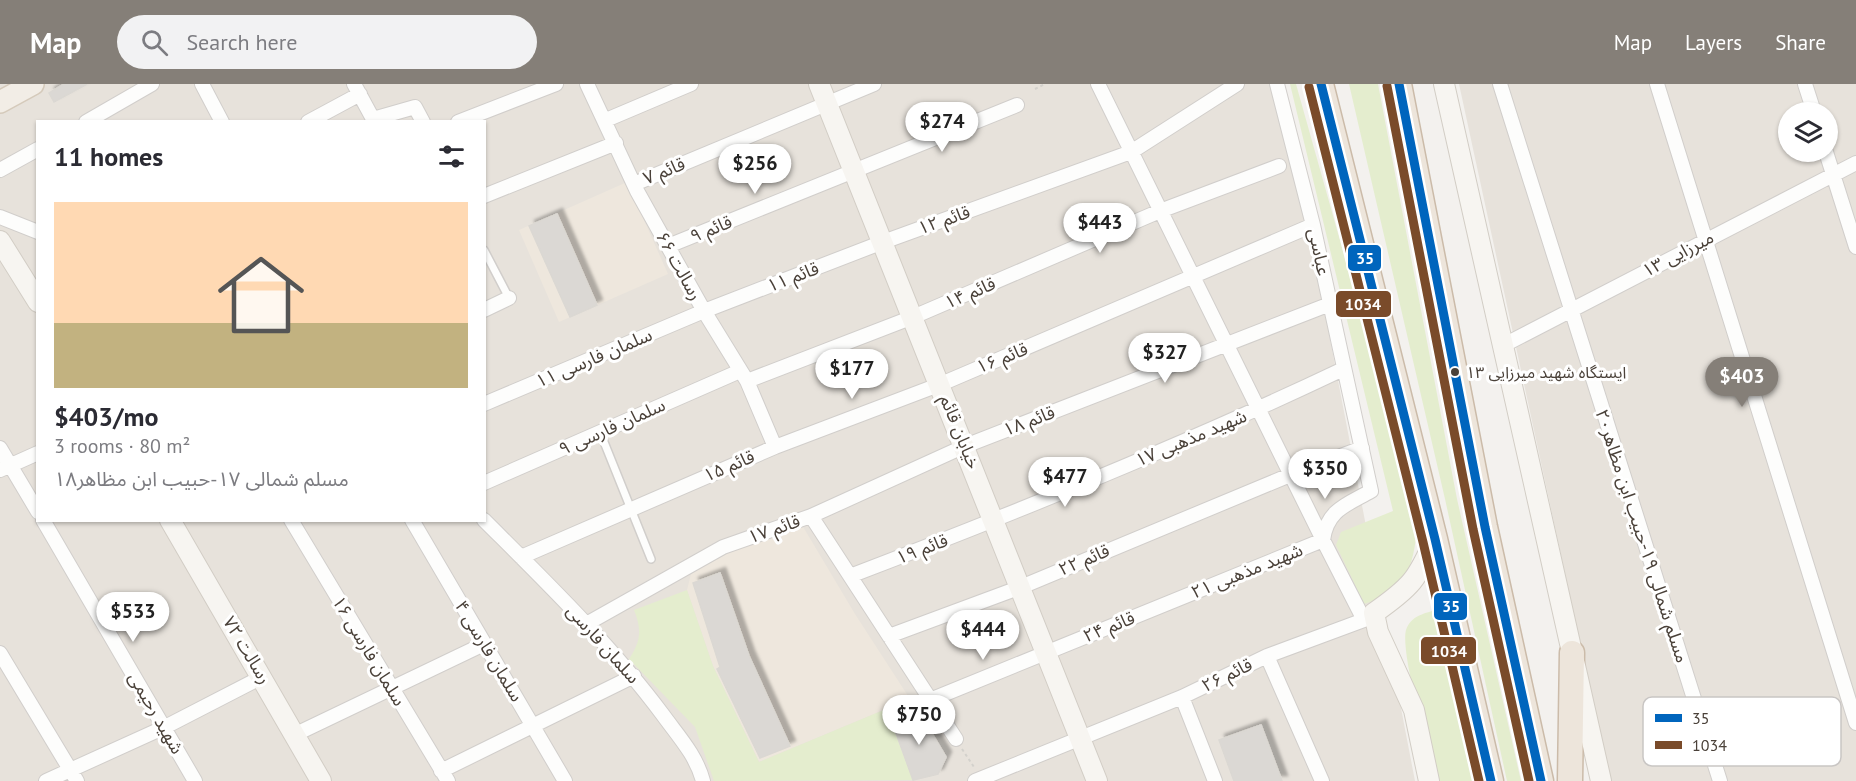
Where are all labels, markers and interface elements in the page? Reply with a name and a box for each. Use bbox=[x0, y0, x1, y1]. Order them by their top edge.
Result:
search box bbox=[117, 15, 537, 69]
text: Map bbox=[30, 24, 81, 61]
icon: search bbox=[138, 26, 171, 59]
text: Search here bbox=[186, 28, 297, 56]
text: Map bbox=[1614, 29, 1652, 56]
text: Layers bbox=[1685, 29, 1742, 56]
text: Share bbox=[1775, 29, 1826, 56]
pin: $274 bbox=[906, 102, 978, 153]
map controls bbox=[1778, 102, 1838, 162]
button: layers bbox=[1778, 102, 1838, 162]
text: $274 bbox=[919, 108, 965, 134]
text: 11 homes bbox=[54, 140, 163, 173]
icon: filters bbox=[435, 140, 468, 173]
pin: $256 bbox=[719, 144, 791, 195]
text: $256 bbox=[732, 150, 778, 176]
street label: قائم ۷ bbox=[639, 152, 689, 191]
street label: قائم ۱۲ bbox=[915, 200, 974, 241]
pin: $443 bbox=[1064, 203, 1136, 254]
text: $443 bbox=[1077, 209, 1123, 235]
street label: قائم ۹ bbox=[686, 210, 736, 249]
street label: میرزایی ۱۳ bbox=[1638, 225, 1717, 282]
street label: عباسی bbox=[1303, 226, 1336, 278]
street label: رسالت ۶۶ bbox=[651, 227, 708, 304]
icon: home bbox=[207, 241, 315, 349]
line badge: 35 bbox=[1347, 244, 1382, 272]
text: 35 bbox=[1356, 248, 1374, 268]
street label: قائم ۱۱ bbox=[764, 256, 823, 299]
street label: قائم ۱۴ bbox=[941, 271, 1000, 315]
line badge: 1034 bbox=[1335, 290, 1392, 318]
text: 1034 bbox=[1345, 294, 1381, 314]
street label: سلمان فارسی ۱۱ bbox=[532, 323, 656, 392]
pin: $327 bbox=[1129, 333, 1201, 384]
street label: قائم ۱۶ bbox=[973, 337, 1032, 380]
text: $327 bbox=[1142, 339, 1188, 365]
pin: $177 bbox=[816, 349, 888, 400]
text: $177 bbox=[829, 355, 875, 381]
pin: $403 bbox=[1706, 357, 1778, 408]
place label: ایستگاه شهید میرزایی ۱۳ bbox=[1466, 362, 1626, 382]
text: $403 bbox=[1719, 363, 1765, 389]
marker: ایستگاه شهید میرزایی ۱۳ bbox=[1449, 366, 1461, 378]
street label: خیابان قائم bbox=[933, 391, 986, 473]
street label: سلمان فارسی ۹ bbox=[555, 393, 669, 460]
text: $403/mo bbox=[54, 400, 158, 433]
street label: قائم ۱۸ bbox=[1000, 400, 1059, 443]
street label: شهید مذهبی ۱۷ bbox=[1132, 404, 1250, 471]
street label: مسلم شمالی ۱۹-حبیب ابن مظاهر۲۰ bbox=[1589, 406, 1694, 666]
text: 3 rooms · 80 m² bbox=[54, 433, 190, 459]
street label: قائم ۱۵ bbox=[700, 444, 759, 488]
pin: $350 bbox=[1289, 449, 1361, 500]
text: $350 bbox=[1302, 455, 1348, 481]
pin: $477 bbox=[1029, 457, 1101, 508]
text: $477 bbox=[1042, 463, 1088, 489]
text: مسلم شمالی ۱۷-حبیب ابن مظاهر۱۸ bbox=[54, 466, 349, 492]
street label: قائم ۱۷ bbox=[745, 509, 804, 550]
street label: قائم ۱۹ bbox=[893, 528, 952, 571]
street label: قائم ۲۲ bbox=[1055, 538, 1114, 582]
street label: شهید مذهبی ۲۱ bbox=[1188, 538, 1306, 603]
pin: $533 bbox=[97, 592, 169, 643]
street label: سلمان فارسی ۱۶ bbox=[328, 592, 411, 710]
line badge: 35 bbox=[1433, 592, 1468, 621]
street label: سلمان فارسی ۴ bbox=[450, 596, 529, 706]
text: 35 bbox=[1442, 596, 1460, 616]
text: $533 bbox=[110, 598, 156, 624]
street label: سلمان فارسی bbox=[562, 599, 645, 688]
street label: قائم ۲۴ bbox=[1080, 606, 1139, 649]
pin: $444 bbox=[947, 610, 1019, 661]
street label: رسالت ۷۲ bbox=[218, 612, 277, 688]
text: $444 bbox=[960, 616, 1006, 642]
line badge: 1034 bbox=[1420, 636, 1477, 665]
text: 1034 bbox=[1431, 641, 1467, 661]
street label: قائم ۲۶ bbox=[1198, 652, 1257, 698]
street label: شهید رحیمی bbox=[124, 668, 189, 758]
pin: $750 bbox=[883, 695, 955, 746]
legend bbox=[1643, 697, 1841, 766]
text: $750 bbox=[896, 701, 942, 727]
text: 35 bbox=[1692, 708, 1709, 728]
text: 1034 bbox=[1692, 735, 1727, 755]

